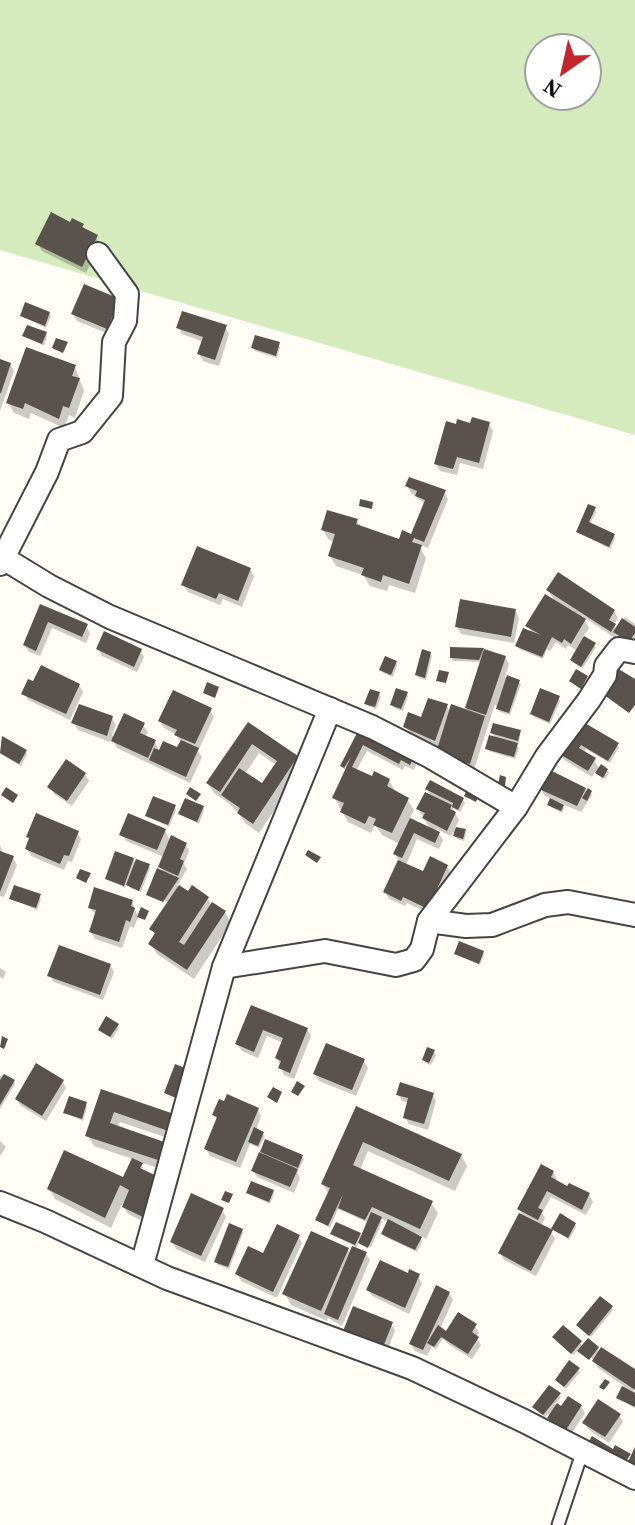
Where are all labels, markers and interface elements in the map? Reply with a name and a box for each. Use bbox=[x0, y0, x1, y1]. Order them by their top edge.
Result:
north arrow bbox=[523, 32, 603, 112]
text: N bbox=[537, 72, 567, 105]

